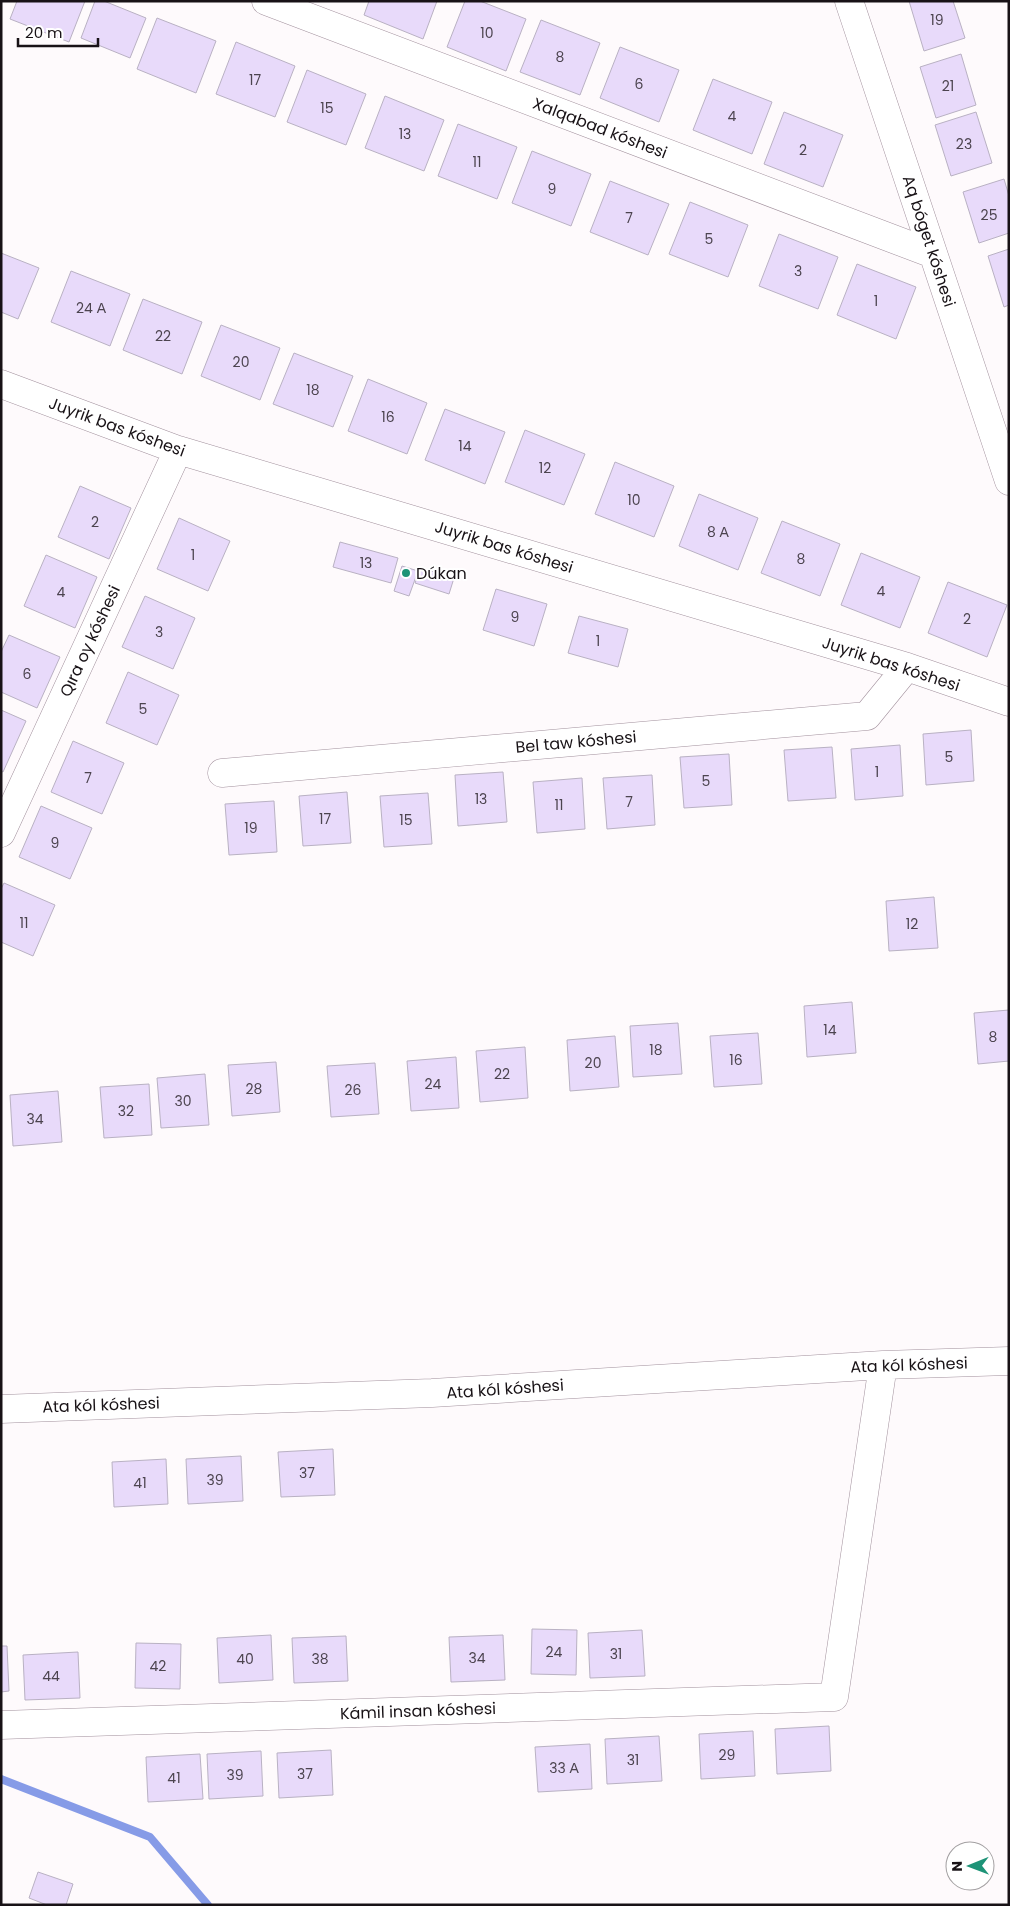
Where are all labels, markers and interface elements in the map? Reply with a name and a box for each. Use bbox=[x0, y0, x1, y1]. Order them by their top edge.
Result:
house number: 19 bbox=[930, 10, 944, 30]
scale bar bbox=[18, 15, 98, 47]
text: 20 m bbox=[25, 22, 63, 43]
house number: 10 bbox=[480, 23, 494, 43]
house number: 8 bbox=[556, 47, 565, 67]
house number: 17 bbox=[249, 70, 261, 90]
house number: 6 bbox=[635, 74, 644, 94]
house number: 21 bbox=[942, 76, 954, 96]
street label: Xalqabad kóshesi bbox=[529, 92, 671, 164]
house number: 15 bbox=[320, 98, 334, 118]
house number: 4 bbox=[728, 106, 737, 126]
house number: 13 bbox=[399, 124, 411, 144]
house number: 23 bbox=[956, 134, 972, 154]
house number: 2 bbox=[799, 140, 807, 160]
house number: 11 bbox=[473, 152, 481, 172]
street label: Aq bóget kóshesi bbox=[897, 172, 961, 310]
house number: 9 bbox=[548, 179, 556, 199]
house number: 25 bbox=[981, 205, 997, 225]
house number: 7 bbox=[625, 208, 633, 228]
house number: 5 bbox=[705, 229, 713, 249]
house number: 3 bbox=[794, 261, 802, 281]
house number: 1 bbox=[874, 291, 878, 311]
house number: 24 А bbox=[76, 298, 107, 318]
house number: 22 bbox=[155, 326, 171, 346]
house number: 20 bbox=[233, 352, 249, 372]
house number: 18 bbox=[306, 380, 320, 400]
street label: Juyrik bas kóshesi bbox=[46, 392, 188, 462]
house number: 16 bbox=[381, 407, 395, 427]
house number: 14 bbox=[458, 436, 472, 456]
house number: 12 bbox=[539, 458, 551, 478]
house number: 10 bbox=[627, 490, 641, 510]
house number: 2 bbox=[91, 512, 99, 532]
street label: Juyrik bas kóshesi bbox=[432, 515, 576, 579]
house number: 8 А bbox=[707, 522, 730, 542]
house number: 1 bbox=[191, 545, 195, 565]
house number: 8 bbox=[797, 549, 806, 569]
house number: 13 bbox=[360, 553, 372, 573]
place label: Dúkan bbox=[416, 562, 467, 585]
marker: Dúkan bbox=[400, 567, 412, 579]
house number: 4 bbox=[877, 581, 886, 601]
street label: Qıra oy kóshesi bbox=[54, 582, 126, 700]
house number: 4 bbox=[57, 582, 66, 602]
house number: 9 bbox=[511, 607, 519, 627]
house number: 2 bbox=[963, 609, 971, 629]
house number: 3 bbox=[155, 622, 163, 642]
house number: 1 bbox=[596, 631, 600, 651]
street label: Juyrik bas kóshesi bbox=[819, 631, 963, 697]
house number: 6 bbox=[23, 664, 32, 684]
house number: 5 bbox=[139, 699, 147, 719]
street label: Bel taw kóshesi bbox=[515, 725, 637, 759]
house number: 5 bbox=[945, 747, 953, 767]
house number: 1 bbox=[875, 762, 879, 782]
house number: 7 bbox=[84, 768, 92, 788]
house number: 5 bbox=[702, 771, 710, 791]
house number: 13 bbox=[475, 789, 487, 809]
house number: 7 bbox=[625, 792, 633, 812]
house number: 11 bbox=[555, 795, 563, 815]
house number: 17 bbox=[319, 809, 331, 829]
house number: 15 bbox=[399, 810, 413, 830]
house number: 19 bbox=[244, 818, 258, 838]
house number: 9 bbox=[51, 833, 59, 853]
house number: 11 bbox=[20, 913, 28, 933]
house number: 12 bbox=[906, 914, 918, 934]
house number: 14 bbox=[823, 1020, 837, 1040]
house number: 8 bbox=[989, 1027, 998, 1047]
house number: 18 bbox=[649, 1040, 663, 1060]
house number: 16 bbox=[729, 1050, 743, 1070]
house number: 20 bbox=[585, 1053, 601, 1073]
house number: 22 bbox=[494, 1064, 510, 1084]
house number: 24 bbox=[425, 1074, 442, 1094]
house number: 28 bbox=[246, 1079, 263, 1099]
house number: 26 bbox=[345, 1080, 362, 1100]
house number: 30 bbox=[174, 1091, 192, 1111]
house number: 32 bbox=[118, 1101, 134, 1121]
house number: 34 bbox=[26, 1109, 44, 1129]
street label: Ata kól kóshesi bbox=[850, 1351, 968, 1379]
street label: Ata kól kóshesi bbox=[446, 1373, 564, 1405]
street label: Ata kól kóshesi bbox=[42, 1391, 160, 1419]
house number: 37 bbox=[299, 1463, 315, 1483]
house number: 39 bbox=[206, 1470, 224, 1490]
house number: 41 bbox=[133, 1473, 147, 1493]
house number: 24 bbox=[546, 1642, 563, 1662]
house number: 31 bbox=[610, 1644, 622, 1664]
house number: 34 bbox=[468, 1648, 486, 1668]
house number: 40 bbox=[236, 1649, 254, 1669]
house number: 38 bbox=[311, 1649, 329, 1669]
house number: 42 bbox=[150, 1656, 166, 1676]
house number: 44 bbox=[42, 1666, 60, 1686]
street label: Kámil insan kóshesi bbox=[340, 1697, 496, 1725]
house number: 29 bbox=[719, 1745, 735, 1765]
house number: 31 bbox=[627, 1750, 639, 1770]
house number: 33 А bbox=[549, 1758, 579, 1778]
house number: 37 bbox=[297, 1764, 313, 1784]
house number: 39 bbox=[226, 1765, 244, 1785]
house number: 41 bbox=[167, 1768, 181, 1788]
north arrow bbox=[945, 1841, 995, 1891]
text: N bbox=[947, 1861, 967, 1872]

